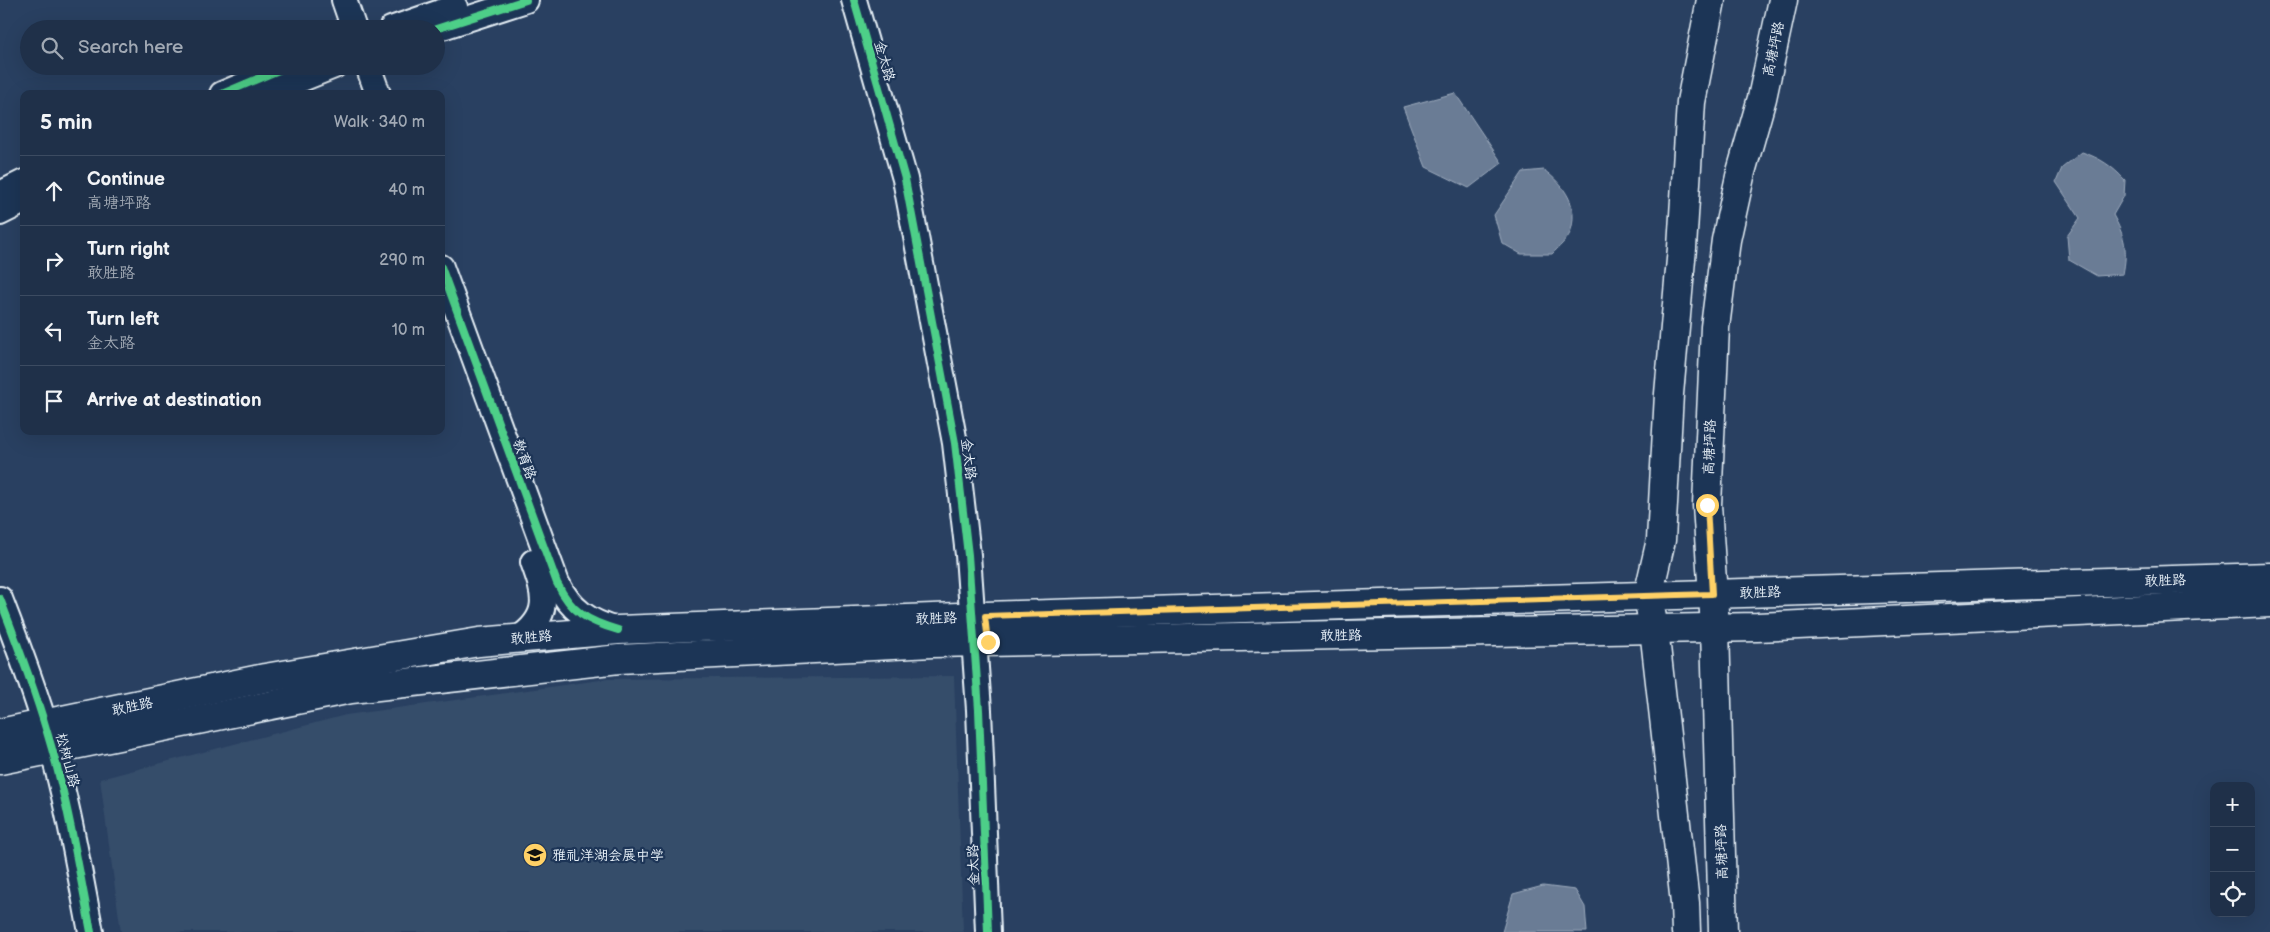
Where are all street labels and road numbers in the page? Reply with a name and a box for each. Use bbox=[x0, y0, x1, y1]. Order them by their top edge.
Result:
street label: 高塘坪路 bbox=[1759, 20, 1788, 78]
street label: 金太路 bbox=[871, 39, 898, 84]
street label: 高塘坪路 bbox=[1700, 419, 1719, 475]
street label: 教育路 bbox=[509, 437, 540, 482]
street label: 金太路 bbox=[958, 437, 979, 481]
street label: 敢胜路 bbox=[2144, 571, 2186, 590]
street label: 敢胜路 bbox=[1739, 583, 1781, 602]
street label: 敢胜路 bbox=[915, 609, 957, 628]
street label: 敢胜路 bbox=[509, 627, 553, 648]
street label: 敢胜路 bbox=[1320, 627, 1362, 644]
street label: 敢胜路 bbox=[110, 694, 154, 719]
street label: 松树山路 bbox=[52, 731, 83, 789]
street label: 高塘坪路 bbox=[1712, 824, 1731, 880]
street label: 金太路 bbox=[964, 844, 983, 886]

